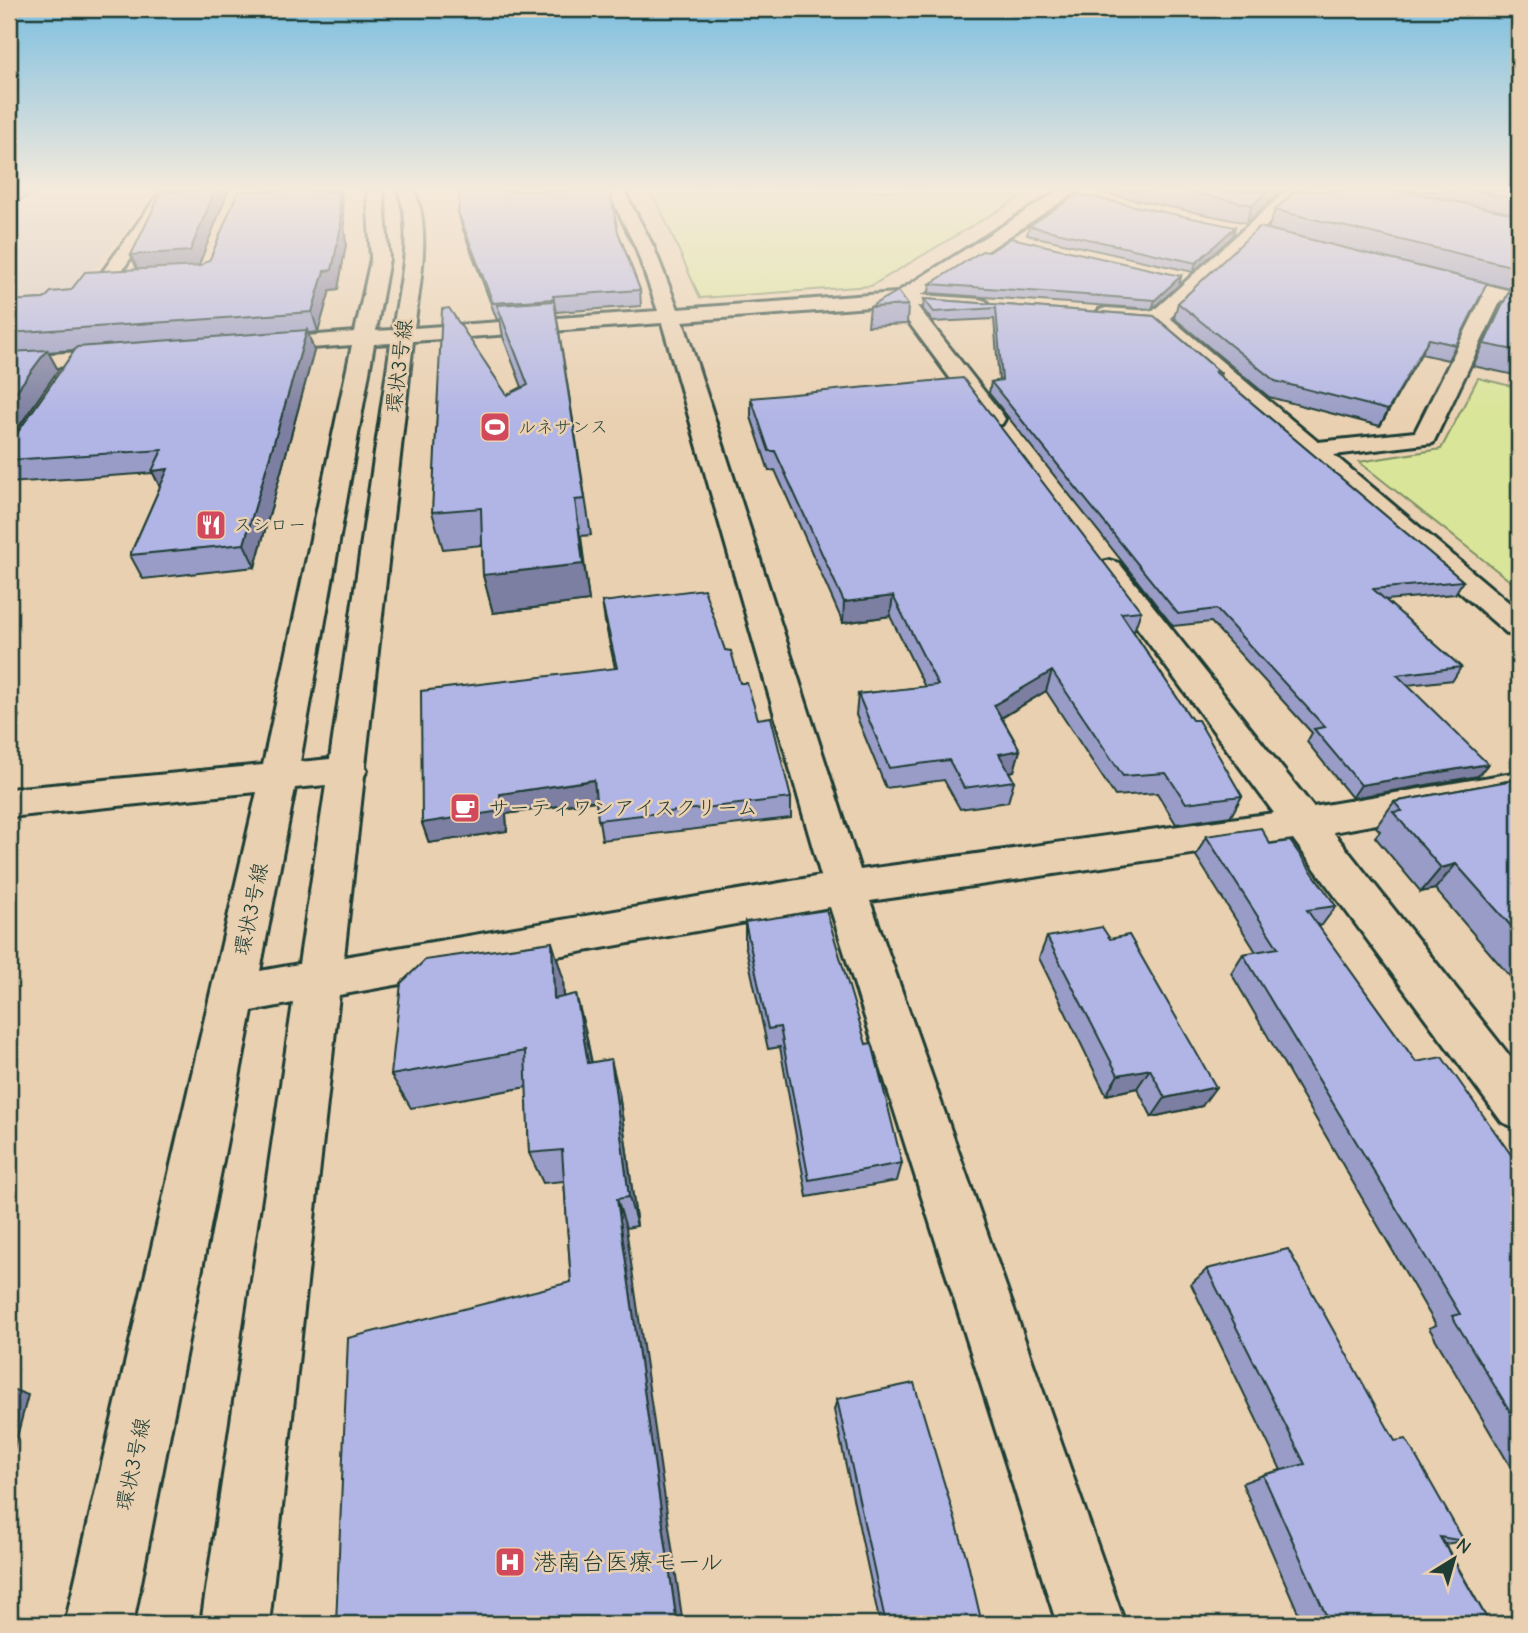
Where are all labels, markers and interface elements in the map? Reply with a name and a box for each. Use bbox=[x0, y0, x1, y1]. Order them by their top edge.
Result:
street label: 環状3号線 bbox=[381, 318, 417, 414]
sports icon: ルネサンス bbox=[478, 410, 512, 444]
place label: ルネサンス bbox=[518, 417, 608, 438]
restaurant icon: スシロー bbox=[194, 508, 228, 542]
place label: スシロー bbox=[234, 515, 306, 536]
cafe icon: サーティワンアイスクリーム bbox=[448, 791, 482, 825]
place label: サーティワンアイスクリーム bbox=[488, 796, 758, 820]
street label: 環状3号線 bbox=[229, 860, 273, 958]
street label: 環状3号線 bbox=[111, 1415, 155, 1513]
north arrow bbox=[1420, 1524, 1490, 1594]
text: N bbox=[1452, 1534, 1475, 1559]
hospital icon: 港南台医療モール bbox=[493, 1545, 527, 1579]
place label: 港南台医療モール bbox=[533, 1548, 724, 1576]

